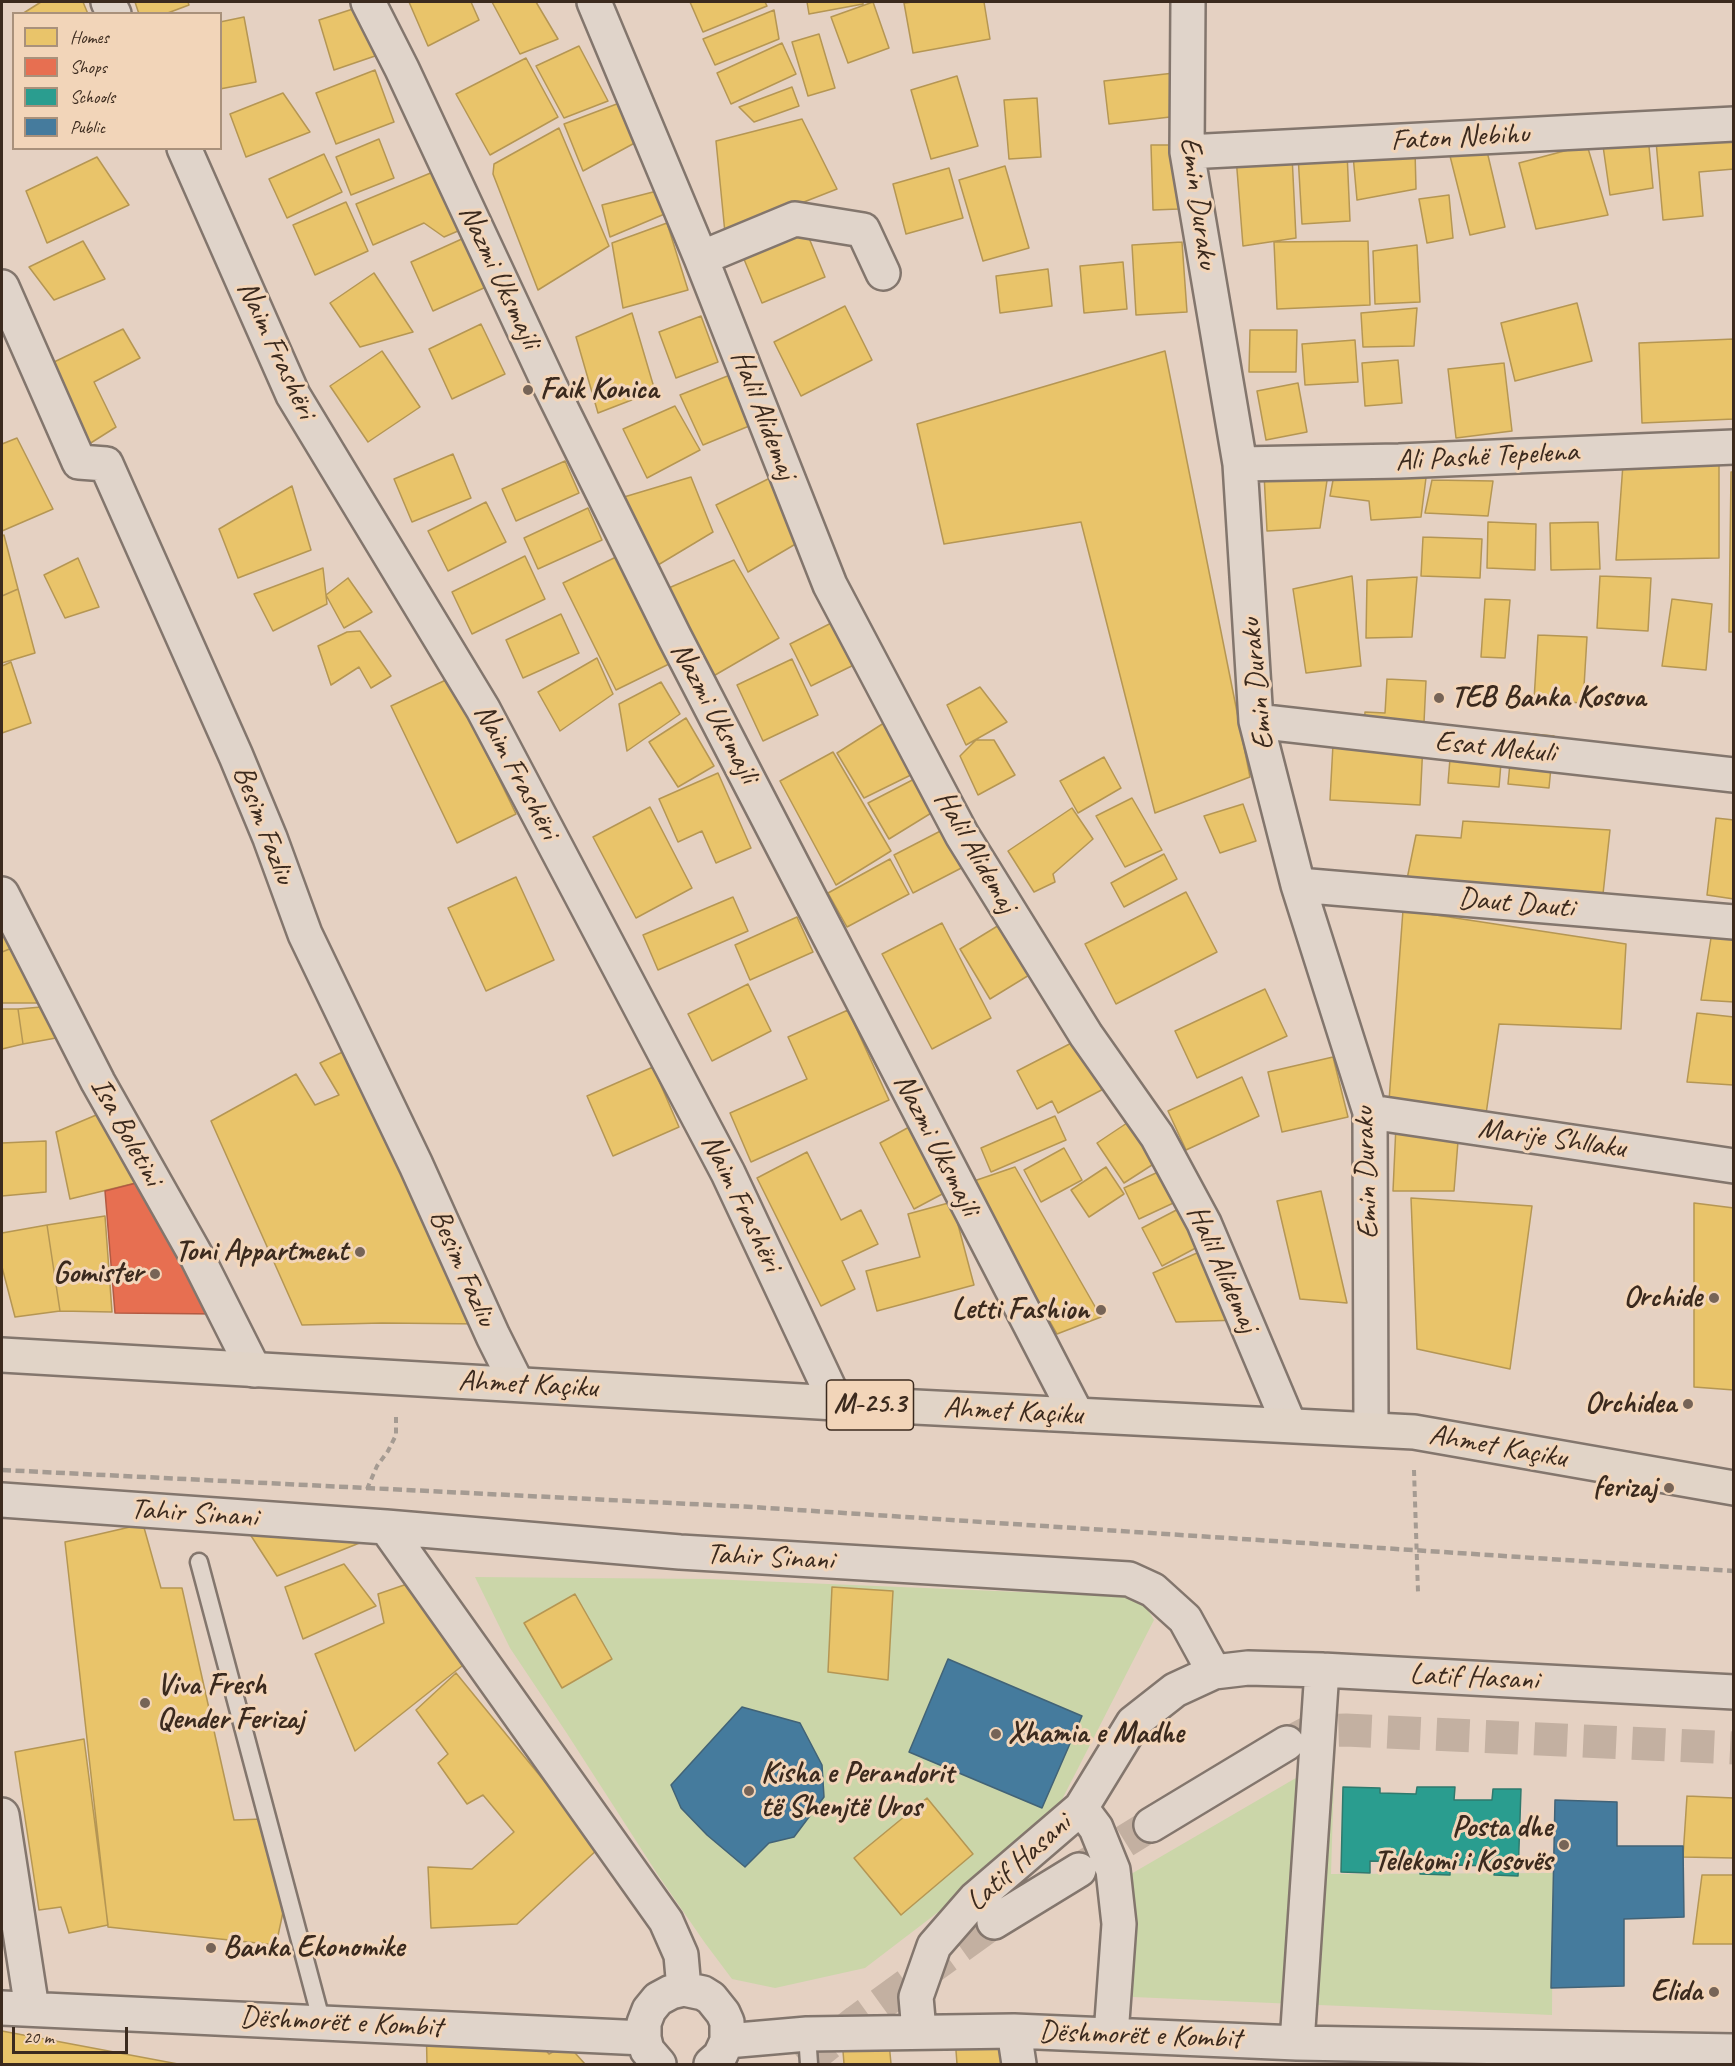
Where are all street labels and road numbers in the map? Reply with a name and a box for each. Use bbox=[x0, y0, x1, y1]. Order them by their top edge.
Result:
street label: Faton Nebihu bbox=[1390, 116, 1530, 160]
street label: Emin Duraku bbox=[1171, 135, 1225, 271]
street label: Nazmi Uksmajli bbox=[450, 199, 548, 355]
street label: Naim Frashëri bbox=[228, 275, 324, 425]
street label: Halil Alidemaj bbox=[722, 345, 804, 485]
street label: Ali Pashë Tepelena bbox=[1395, 434, 1579, 480]
street label: Emin Duraku bbox=[1233, 616, 1283, 752]
street label: Nazmi Uksmajli bbox=[662, 636, 766, 790]
street label: Naim Frashëri bbox=[465, 698, 567, 846]
street label: Esat Mekuli bbox=[1433, 724, 1557, 772]
street label: Besim Fazliu bbox=[224, 761, 302, 889]
street label: Halil Alidemaj bbox=[926, 784, 1024, 920]
street label: Daut Dauti bbox=[1457, 881, 1575, 927]
street label: Nazmi Uksmajli bbox=[885, 1068, 987, 1222]
street label: Isa Boletini bbox=[82, 1072, 170, 1192]
street label: Emin Duraku bbox=[1347, 1106, 1387, 1240]
street label: Marije Shllaku bbox=[1476, 1111, 1628, 1167]
street label: Naim Frashëri bbox=[692, 1129, 790, 1277]
street label: Halil Alidemaj bbox=[1178, 1200, 1266, 1338]
street label: Besim Fazliu bbox=[420, 1204, 504, 1332]
street label: Ahmet Kaçiku bbox=[457, 1363, 599, 1407]
road number: M-25.3 bbox=[826, 1380, 914, 1430]
street label: Ahmet Kaçiku bbox=[942, 1390, 1084, 1434]
street label: Ahmet Kaçiku bbox=[1426, 1417, 1570, 1477]
street label: Tahir Sinani bbox=[129, 1492, 259, 1536]
street label: Tahir Sinani bbox=[706, 1537, 834, 1579]
street label: Latif Hasani bbox=[1409, 1657, 1539, 1699]
street label: Latif Hasani bbox=[959, 1807, 1079, 1919]
street label: Dëshmorët e Kombit bbox=[239, 2000, 443, 2046]
street label: Dëshmorët e Kombit bbox=[1038, 2014, 1242, 2058]

